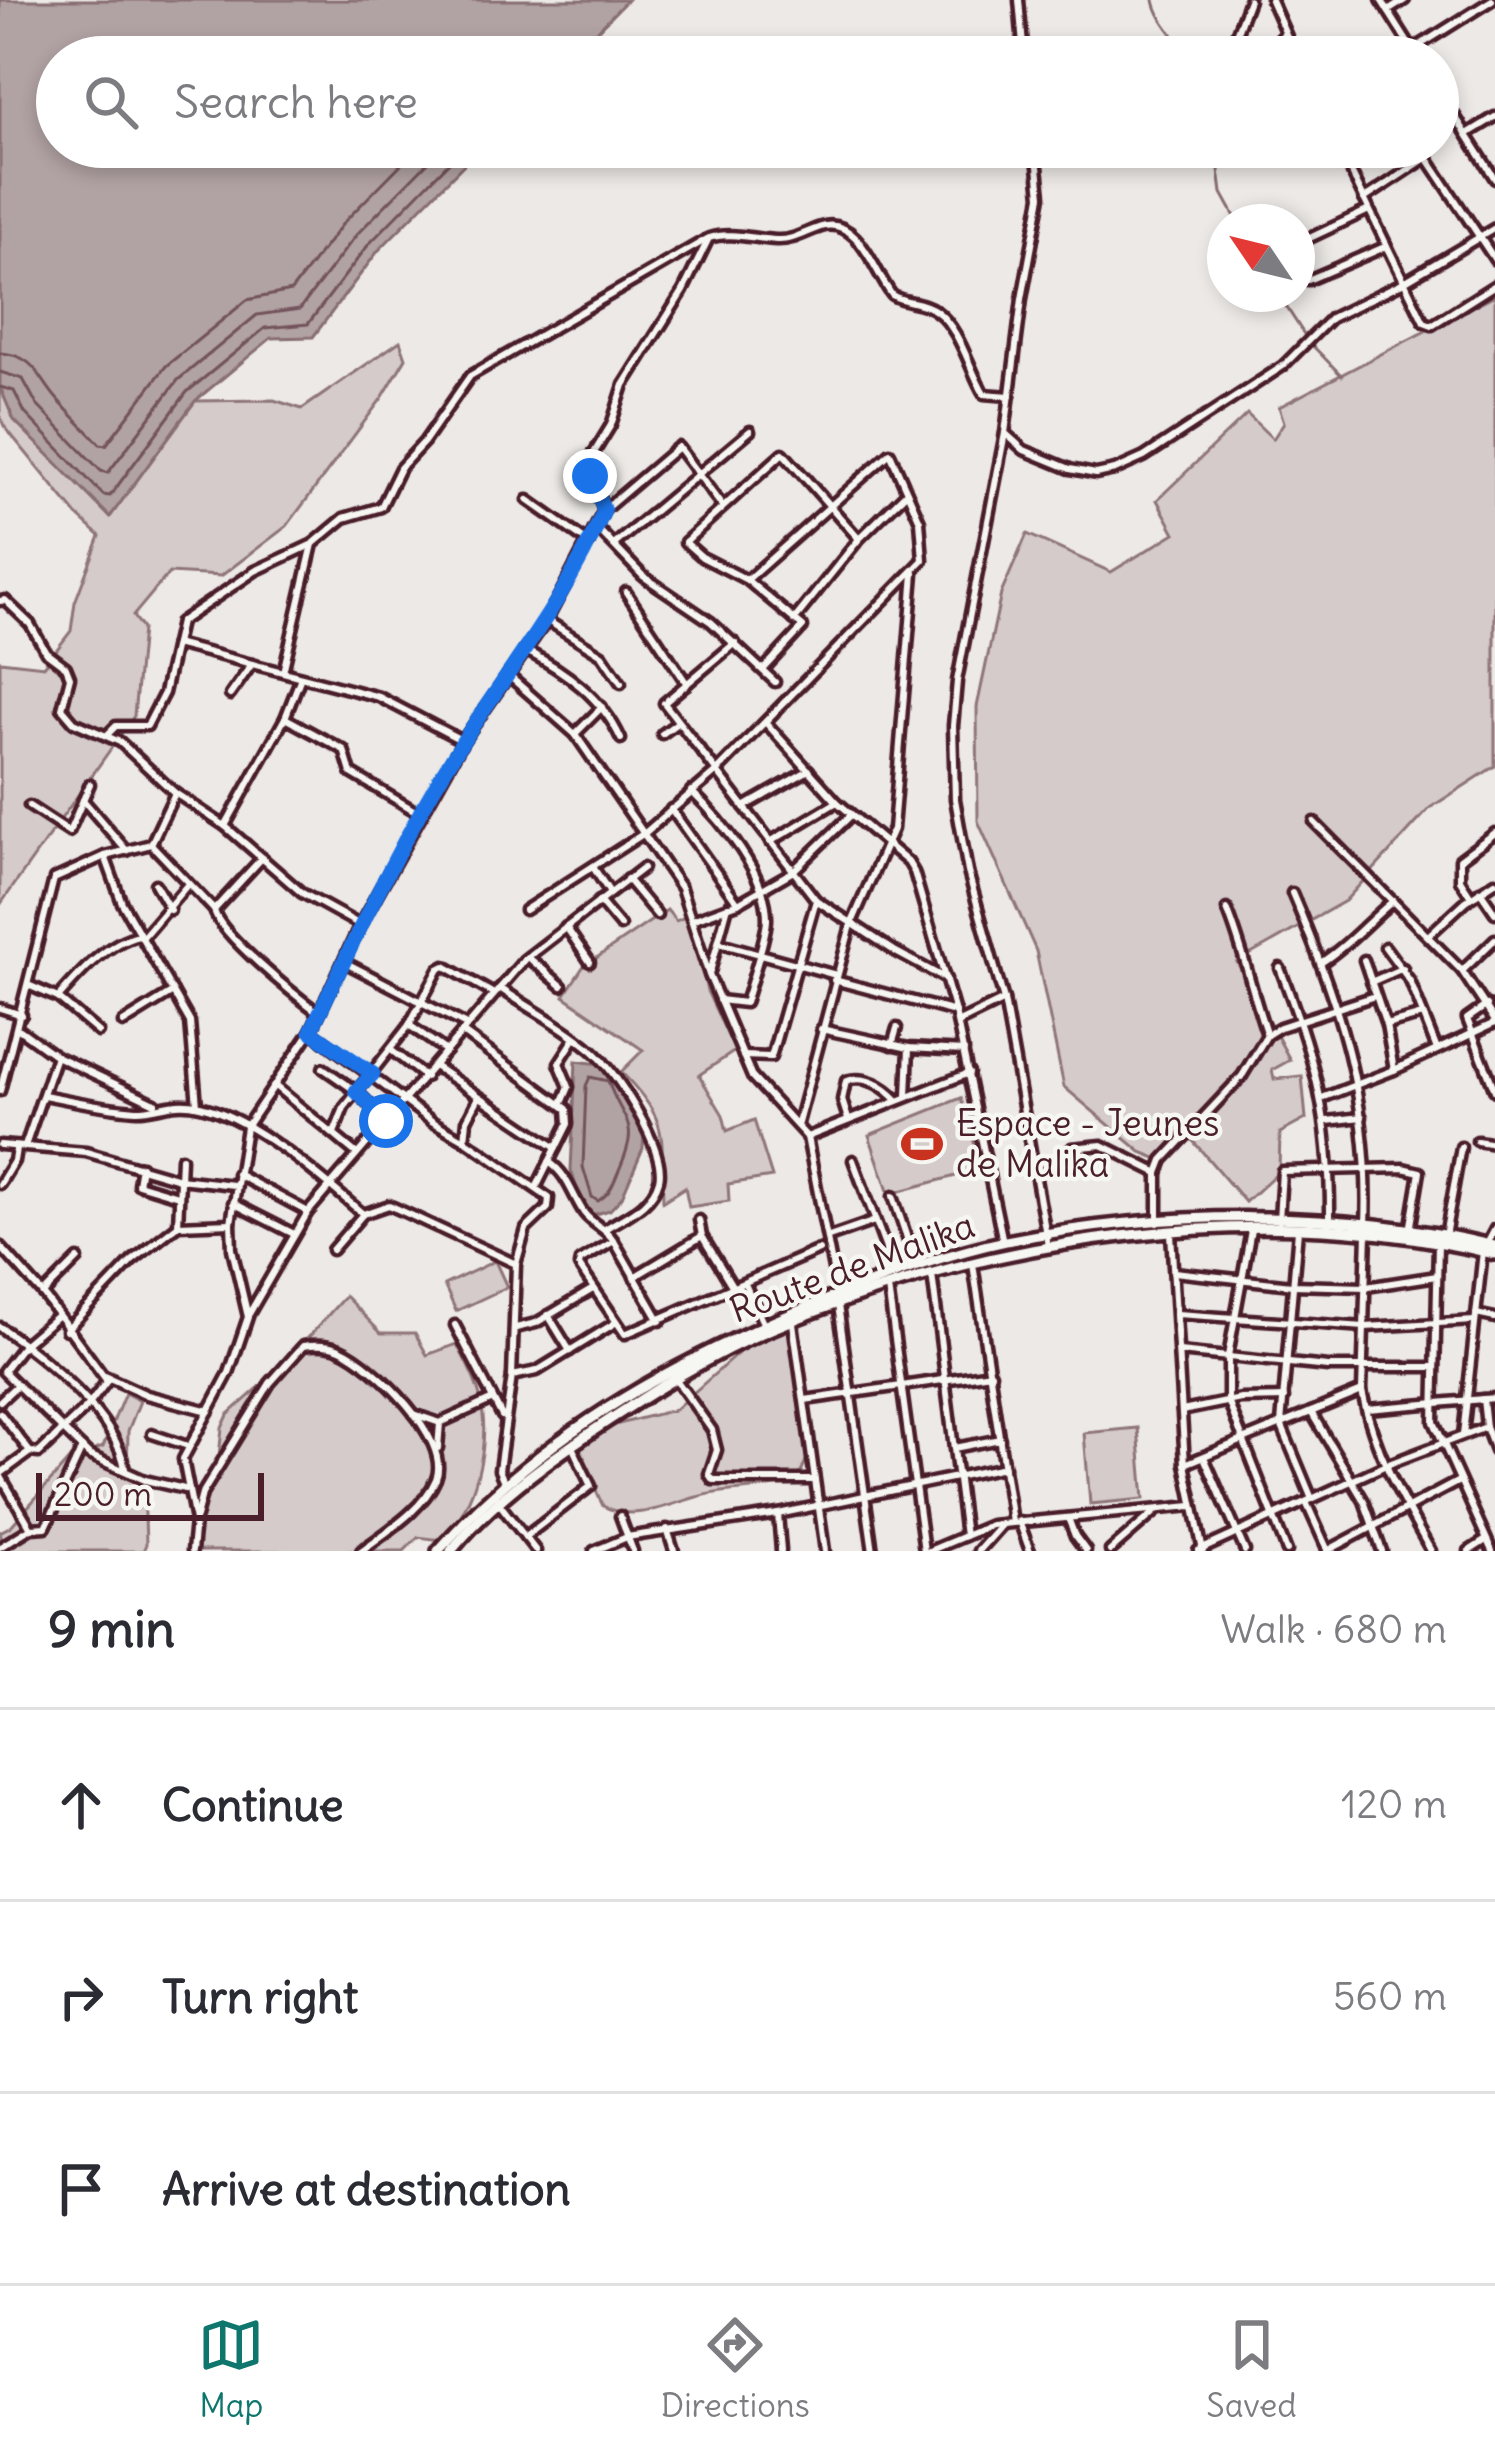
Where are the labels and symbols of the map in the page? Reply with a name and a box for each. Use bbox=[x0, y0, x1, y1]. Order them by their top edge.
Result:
north arrow bbox=[1207, 204, 1315, 312]
route end bbox=[563, 449, 617, 503]
route start bbox=[359, 1094, 413, 1148]
place label: Espace - Jeunes de Malika bbox=[956, 1101, 1219, 1187]
sports icon: Espace - Jeunes de Malika bbox=[899, 1121, 945, 1167]
street label: Route de Malika bbox=[724, 1202, 981, 1333]
scale bar bbox=[36, 1467, 264, 1520]

